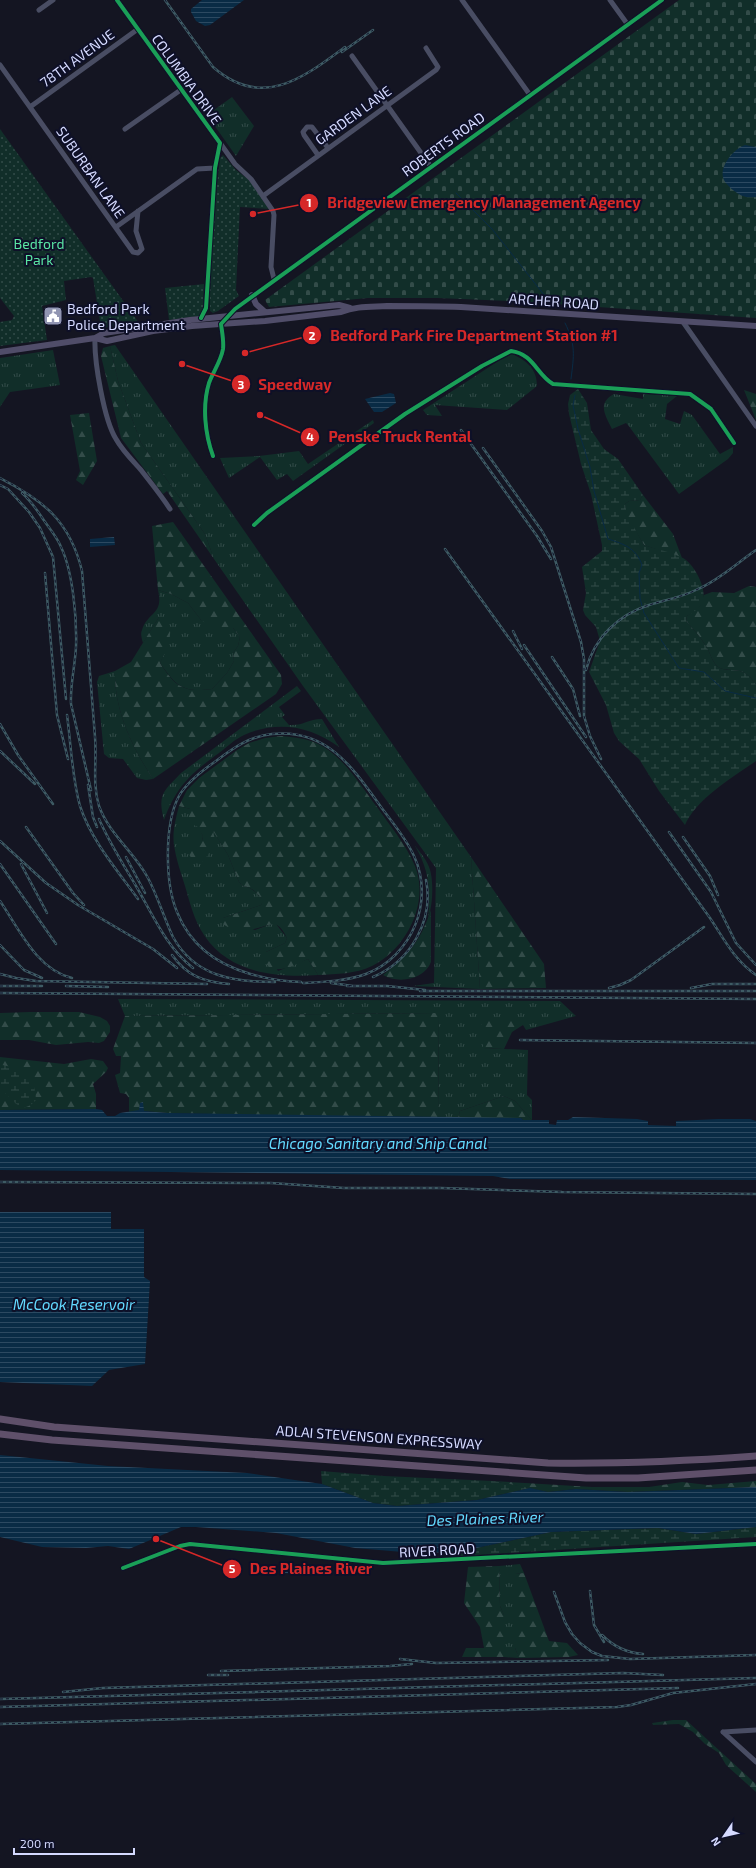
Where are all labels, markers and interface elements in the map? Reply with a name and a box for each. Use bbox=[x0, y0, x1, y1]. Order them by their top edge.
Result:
street label: 78TH AVENUE bbox=[37, 25, 118, 91]
street label: COLUMBIA DRIVE bbox=[149, 30, 226, 128]
street label: GARDEN LANE bbox=[312, 82, 394, 148]
street label: ROBERTS ROAD bbox=[398, 108, 488, 180]
street label: SUBURBAN LANE bbox=[53, 123, 129, 221]
callout: Bridgeview Emergency Management Agency bbox=[299, 189, 649, 216]
text: Bridgeview Emergency Management Agency bbox=[327, 193, 641, 212]
text: 1 bbox=[306, 195, 312, 209]
park label: Bedford Park bbox=[14, 235, 64, 268]
street label: ARCHER ROAD bbox=[508, 289, 600, 313]
place label: Bedford Park Police Department bbox=[67, 300, 185, 333]
public building icon: Bedford Park Police Department bbox=[42, 305, 64, 327]
callout: Bedford Park Fire Department Station #1 bbox=[302, 322, 626, 349]
text: Bedford Park Fire Department Station #1 bbox=[330, 326, 618, 344]
text: 2 bbox=[309, 328, 316, 342]
callout: Speedway bbox=[231, 371, 340, 398]
text: Speedway bbox=[258, 375, 332, 394]
text: 3 bbox=[238, 377, 245, 391]
callout: Penske Truck Rental bbox=[300, 424, 480, 451]
text: Penske Truck Rental bbox=[328, 427, 472, 445]
text: 4 bbox=[306, 429, 314, 443]
water label: Chicago Sanitary and Ship Canal bbox=[269, 1134, 487, 1153]
water label: McCook Reservoir bbox=[13, 1295, 136, 1313]
street label: ADLAI STEVENSON EXPRESSWAY bbox=[275, 1421, 483, 1453]
water label: Des Plaines River bbox=[426, 1507, 545, 1529]
street label: RIVER ROAD bbox=[398, 1540, 476, 1560]
callout: Des Plaines River bbox=[222, 1555, 381, 1582]
text: Des Plaines River bbox=[250, 1559, 373, 1577]
text: 5 bbox=[229, 1561, 236, 1575]
north arrow bbox=[704, 1816, 744, 1856]
scale bar bbox=[14, 1830, 134, 1856]
text: N bbox=[708, 1835, 723, 1849]
text: 200 m bbox=[20, 1836, 54, 1850]

